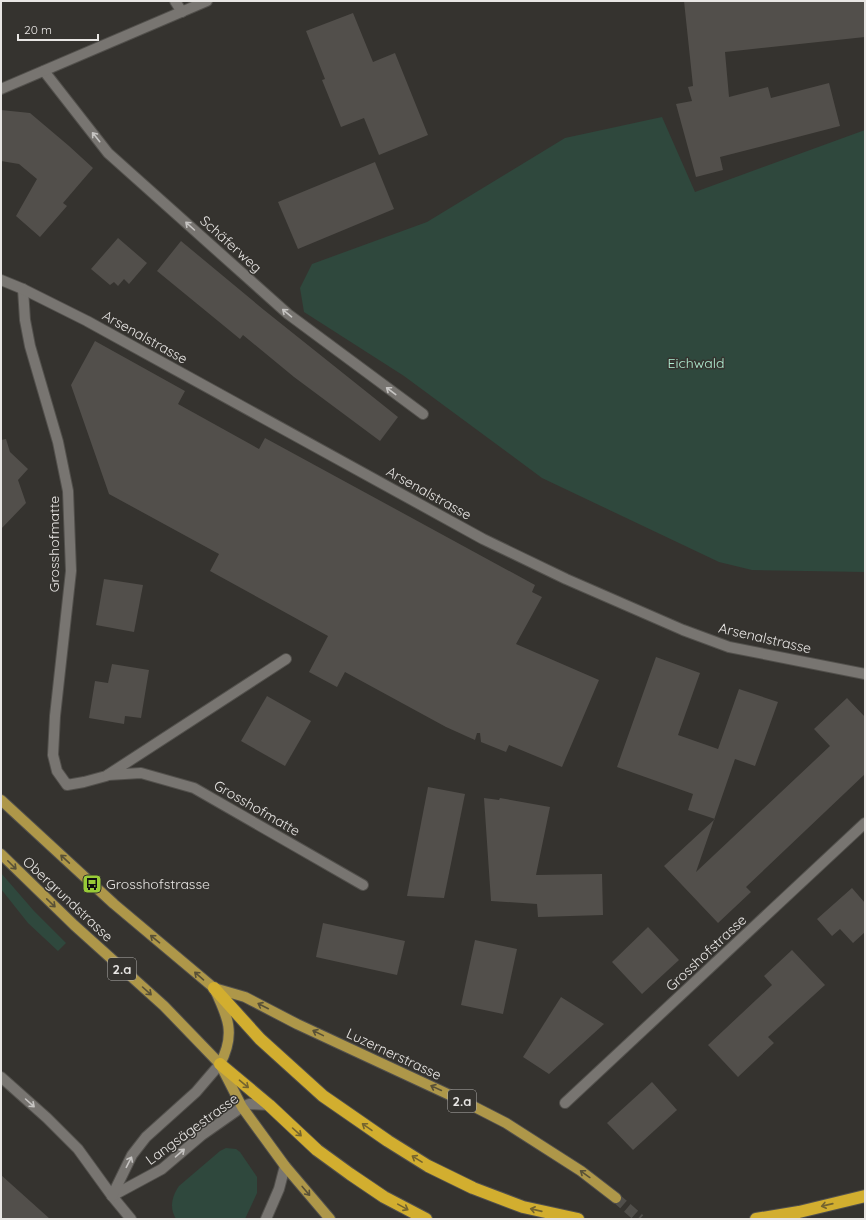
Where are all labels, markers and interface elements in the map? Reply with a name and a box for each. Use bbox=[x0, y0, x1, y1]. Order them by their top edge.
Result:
scale bar bbox=[18, 16, 98, 42]
text: 20 m bbox=[24, 22, 52, 37]
one-way arrow bbox=[91, 132, 100, 143]
street label: Schäferweg bbox=[196, 211, 266, 277]
one-way arrow bbox=[185, 222, 195, 231]
street label: Arsenalstrasse bbox=[99, 306, 191, 368]
one-way arrow bbox=[282, 308, 293, 317]
park label: Eichwald bbox=[668, 354, 724, 372]
one-way arrow bbox=[386, 386, 397, 395]
street label: Arsenalstrasse bbox=[383, 462, 475, 524]
street label: Grosshofmatte bbox=[45, 496, 63, 592]
street label: Arsenalstrasse bbox=[717, 619, 813, 657]
street label: Grosshofmatte bbox=[211, 776, 303, 840]
street label: Obergrundstrasse bbox=[19, 853, 117, 946]
one-way arrow bbox=[59, 854, 70, 863]
one-way arrow bbox=[7, 860, 17, 870]
bus stop icon: Grosshofstrasse bbox=[81, 873, 103, 895]
place label: Grosshofstrasse bbox=[106, 875, 210, 893]
one-way arrow bbox=[46, 898, 56, 908]
street label: Grosshofstrasse bbox=[662, 911, 750, 995]
one-way arrow bbox=[150, 934, 160, 943]
road number: 2.a bbox=[108, 958, 136, 980]
one-way arrow bbox=[195, 972, 205, 981]
one-way arrow bbox=[142, 986, 152, 995]
one-way arrow bbox=[257, 1002, 269, 1009]
street label: Luzernerstrasse bbox=[344, 1024, 444, 1084]
one-way arrow bbox=[312, 1029, 324, 1036]
one-way arrow bbox=[239, 1080, 250, 1089]
one-way arrow bbox=[430, 1084, 442, 1092]
street label: Langsägestrasse bbox=[142, 1089, 242, 1169]
road number: 2.a bbox=[448, 1090, 476, 1112]
one-way arrow bbox=[25, 1098, 35, 1107]
one-way arrow bbox=[362, 1123, 373, 1131]
one-way arrow bbox=[292, 1127, 302, 1136]
one-way arrow bbox=[175, 1149, 185, 1158]
one-way arrow bbox=[411, 1154, 422, 1163]
one-way arrow bbox=[126, 1156, 133, 1168]
one-way arrow bbox=[579, 1170, 590, 1178]
one-way arrow bbox=[302, 1186, 311, 1197]
one-way arrow bbox=[821, 1202, 834, 1210]
one-way arrow bbox=[396, 1203, 408, 1211]
one-way arrow bbox=[529, 1205, 542, 1213]

